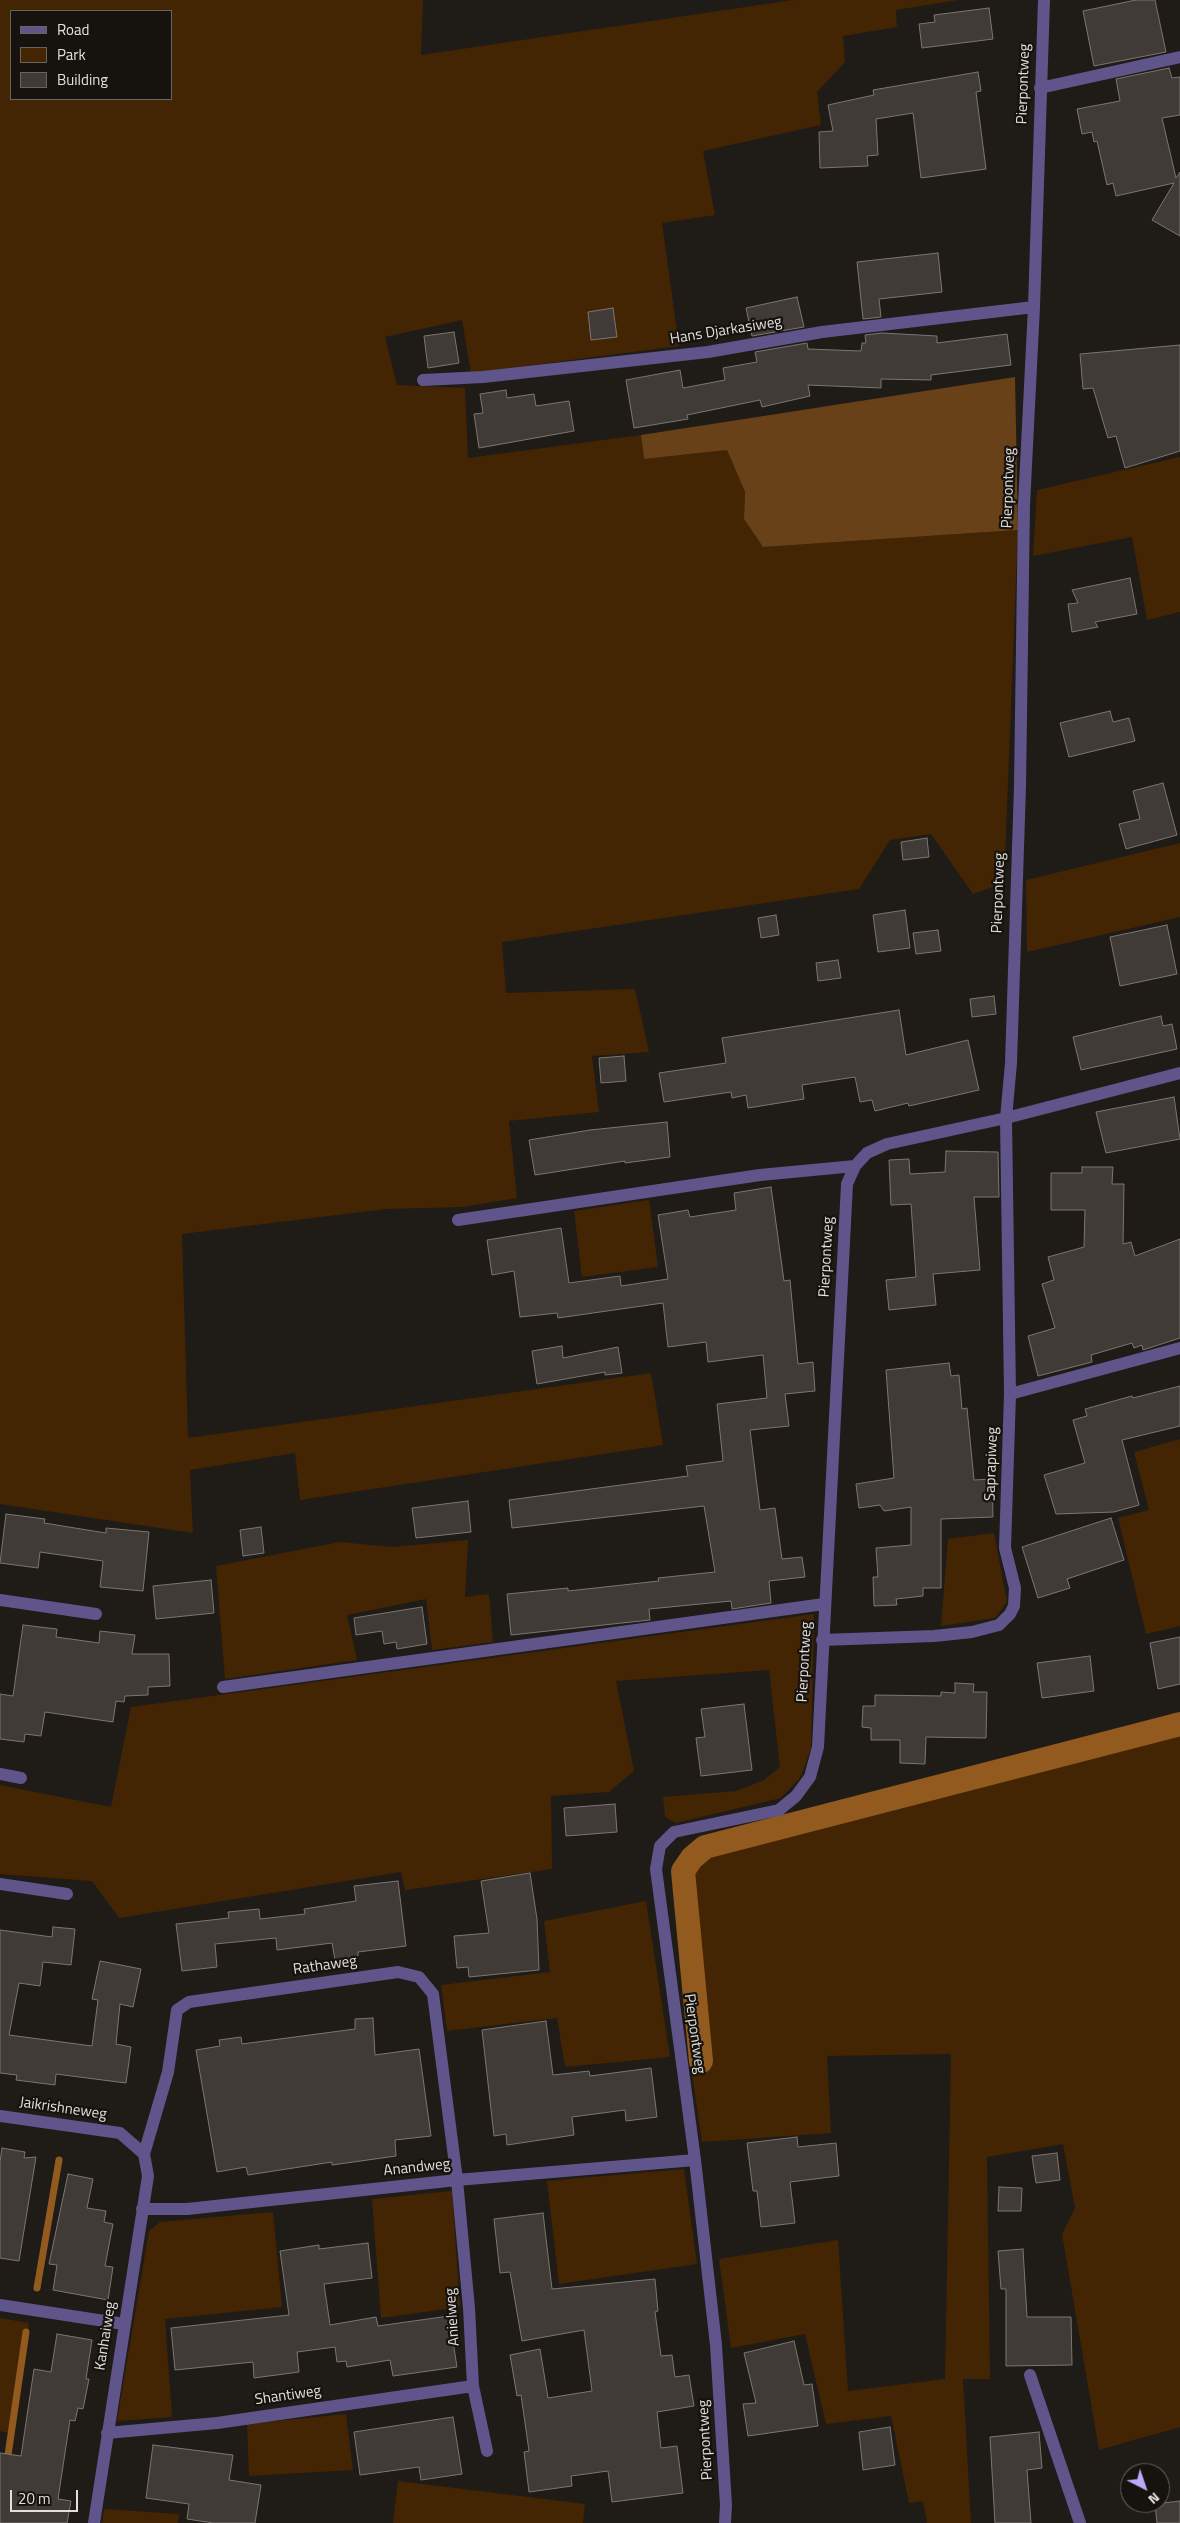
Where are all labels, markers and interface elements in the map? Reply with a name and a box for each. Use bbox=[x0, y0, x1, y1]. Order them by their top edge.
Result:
legend bbox=[10, 10, 172, 100]
text: Road bbox=[57, 18, 89, 41]
text: Park bbox=[57, 43, 86, 66]
street label: Pierpontweg bbox=[1014, 43, 1034, 125]
text: Building bbox=[57, 68, 108, 91]
street label: Hans Djarkasiweg bbox=[669, 313, 783, 349]
street label: Pierpontweg bbox=[999, 447, 1019, 529]
street label: Pierpontweg bbox=[989, 852, 1009, 934]
street label: Pierpontweg bbox=[816, 1216, 838, 1298]
street label: Saprapiweg bbox=[982, 1427, 1002, 1501]
street label: Pierpontweg bbox=[794, 1621, 816, 1703]
street label: Rathaweg bbox=[292, 1953, 358, 1979]
street label: Pierpontweg bbox=[679, 1993, 709, 2075]
street label: Jaikrishneweg bbox=[18, 2094, 108, 2124]
street label: Anandweg bbox=[383, 2156, 451, 2180]
street label: Anielweg bbox=[442, 2287, 464, 2347]
street label: Kanhaiweg bbox=[92, 2300, 120, 2372]
street label: Shantiweg bbox=[254, 2382, 322, 2410]
street label: Pierpontweg bbox=[695, 2399, 717, 2481]
north arrow bbox=[1120, 2463, 1170, 2513]
scale bar bbox=[12, 2480, 80, 2512]
text: 20 m bbox=[18, 2487, 51, 2510]
text: N bbox=[1144, 2488, 1165, 2510]

